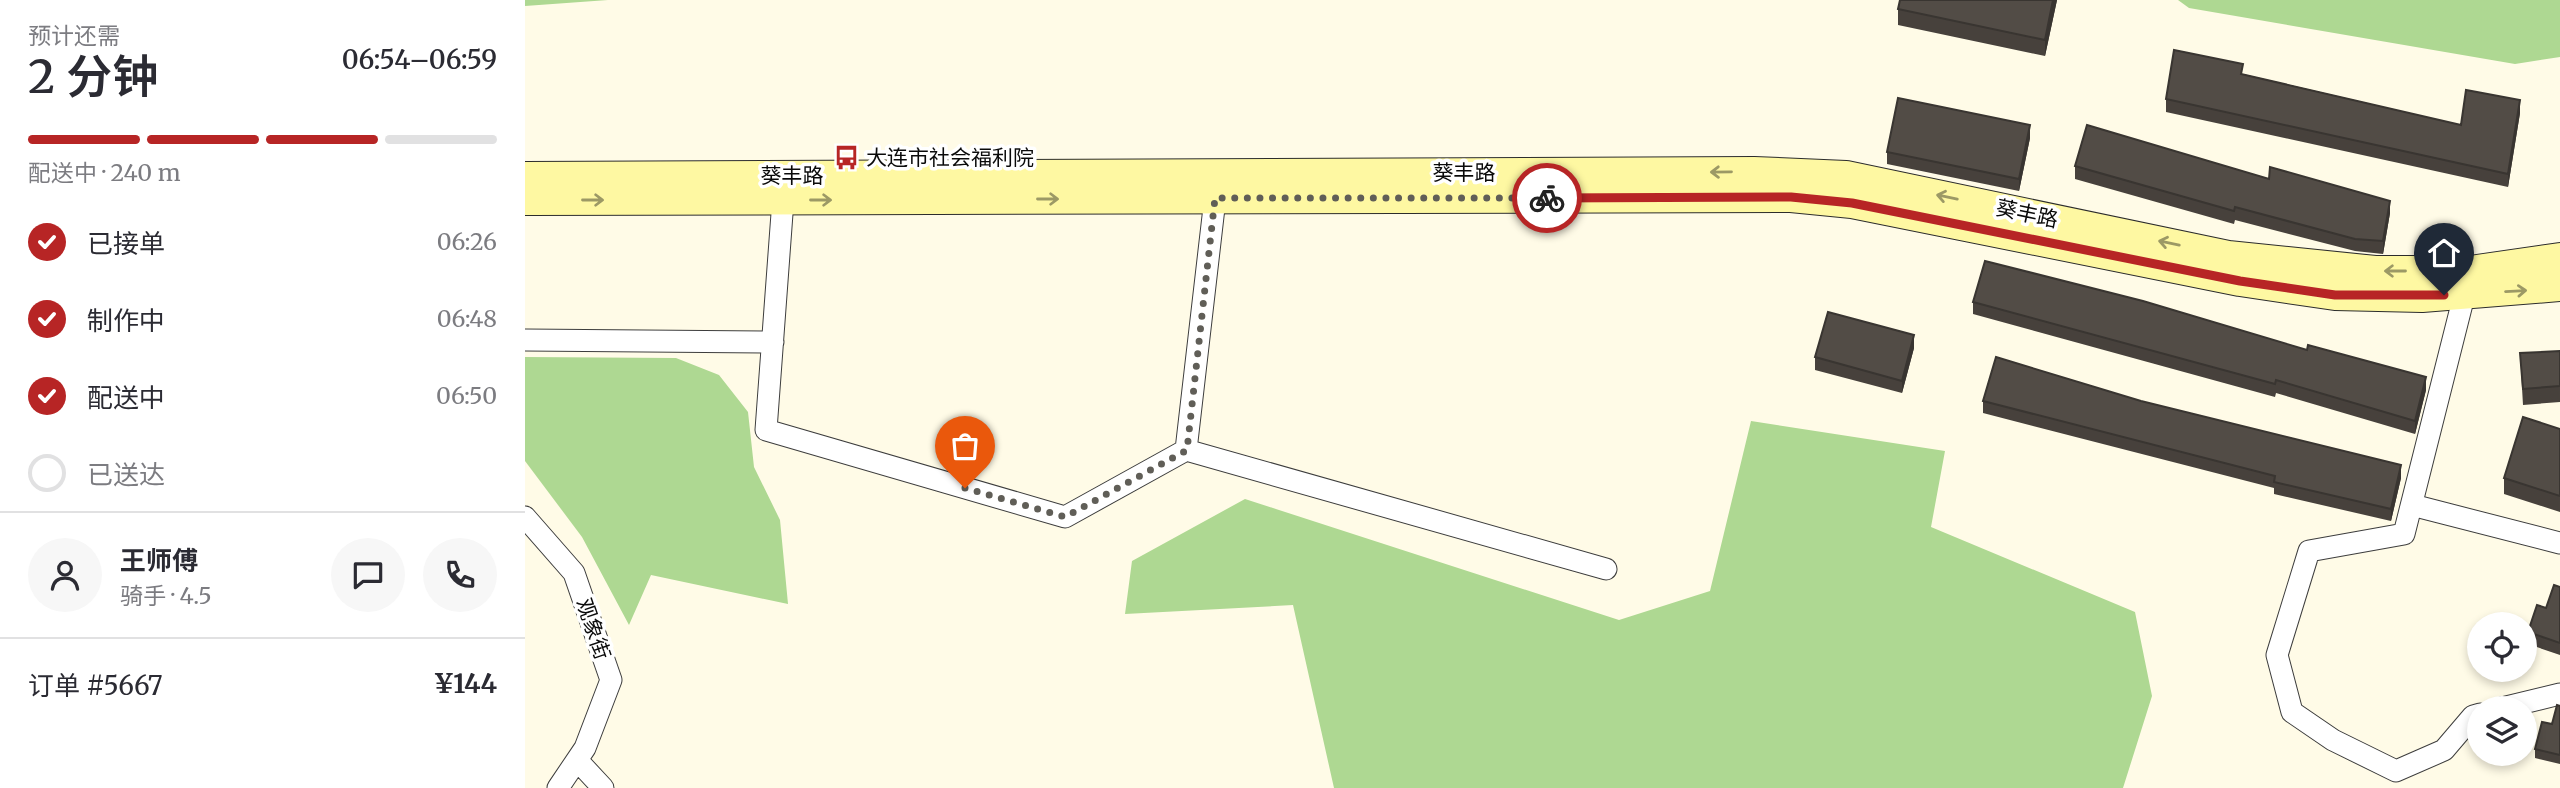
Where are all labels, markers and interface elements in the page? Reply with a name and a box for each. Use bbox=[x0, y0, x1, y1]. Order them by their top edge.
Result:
text: 预计还需 bbox=[28, 21, 120, 50]
text: 06:54–06:59 bbox=[342, 43, 497, 76]
text: 2 分钟 bbox=[28, 48, 158, 106]
bus stop icon: 大连市社会福利院 bbox=[832, 144, 860, 172]
place label: 大连市社会福利院 bbox=[866, 144, 1034, 171]
text: 配送中 · 240 m bbox=[28, 158, 181, 187]
street label: 葵丰路 bbox=[1433, 159, 1496, 186]
street label: 葵丰路 bbox=[761, 162, 824, 189]
courier bbox=[1512, 163, 1582, 233]
one-way arrow bbox=[1710, 165, 1733, 179]
icon: bike bbox=[1528, 179, 1566, 217]
one-way arrow bbox=[1936, 189, 1959, 203]
one-way arrow bbox=[1036, 192, 1059, 206]
one-way arrow bbox=[581, 193, 604, 207]
one-way arrow bbox=[809, 193, 832, 206]
street label: 葵丰路 bbox=[1993, 194, 2061, 233]
icon: check bbox=[28, 223, 66, 261]
pin bbox=[2414, 223, 2474, 295]
text: 已接单 bbox=[87, 227, 165, 260]
text: 06:26 bbox=[437, 227, 497, 256]
icon: home bbox=[2425, 234, 2463, 272]
one-way arrow bbox=[2158, 236, 2181, 250]
one-way arrow bbox=[2383, 264, 2406, 278]
one-way arrow bbox=[2504, 284, 2527, 297]
icon: check bbox=[28, 300, 66, 338]
text: 制作中 bbox=[87, 304, 165, 337]
text: 06:48 bbox=[437, 304, 497, 333]
icon: check bbox=[28, 377, 66, 415]
text: 配送中 bbox=[87, 381, 165, 414]
text: 06:50 bbox=[436, 381, 497, 410]
pin bbox=[935, 416, 995, 488]
icon: bag bbox=[946, 427, 984, 465]
text: 已送达 bbox=[87, 458, 165, 491]
button: person bbox=[28, 538, 102, 612]
button: chat bbox=[331, 538, 405, 612]
button: phone bbox=[423, 538, 497, 612]
text: 王师傅 bbox=[120, 544, 198, 577]
text: 骑手 · 4.5 bbox=[120, 581, 212, 610]
street label: 观象街 bbox=[570, 595, 616, 663]
map controls bbox=[2467, 612, 2537, 766]
button: locate bbox=[2467, 612, 2537, 682]
text: ¥144 bbox=[433, 667, 497, 700]
text: 订单 #5667 bbox=[28, 669, 163, 702]
button: layers bbox=[2467, 696, 2537, 766]

